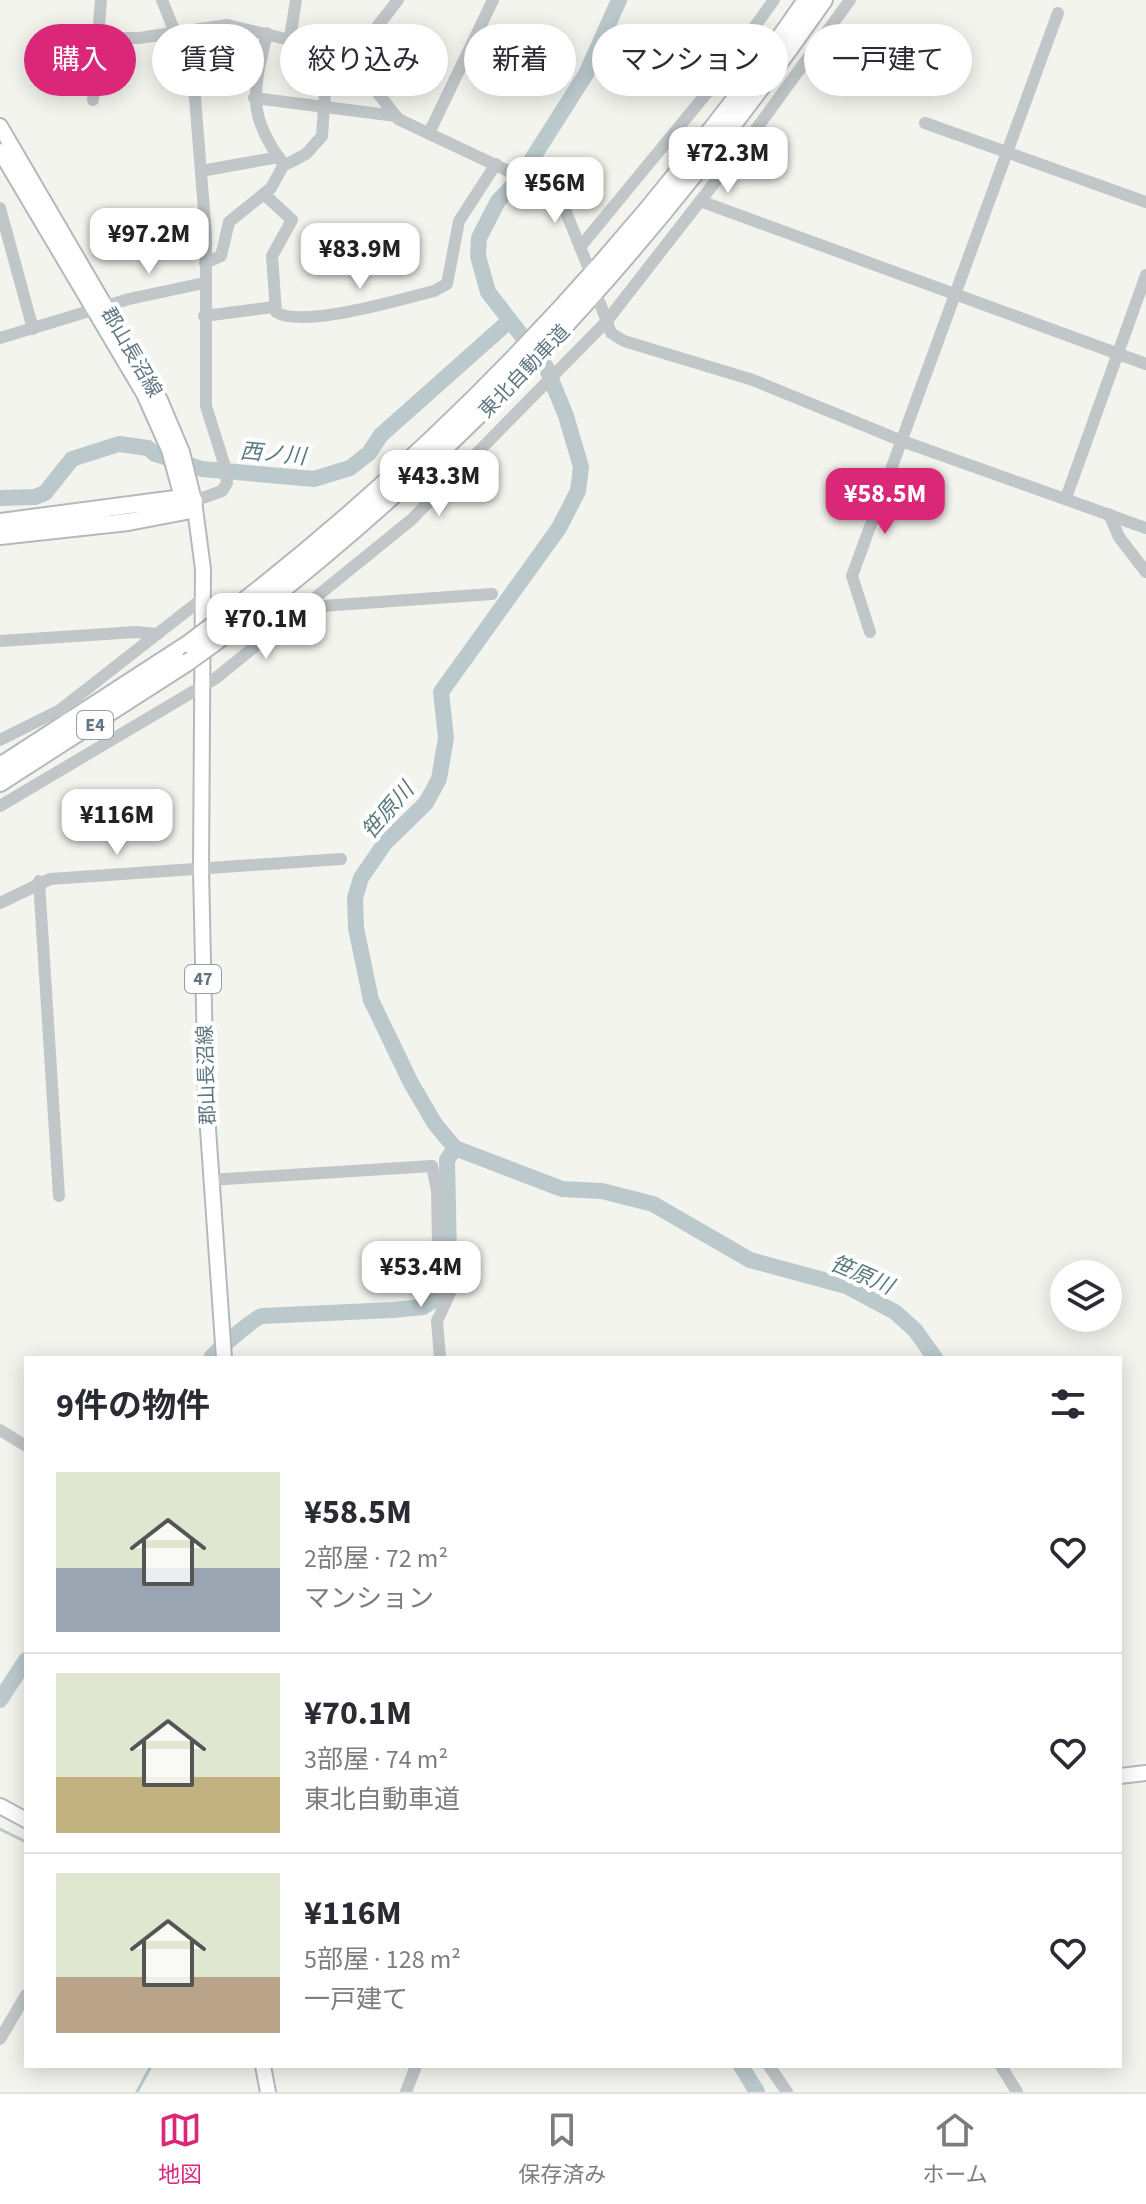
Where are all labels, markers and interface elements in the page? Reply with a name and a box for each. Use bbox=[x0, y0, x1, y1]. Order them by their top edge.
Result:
chip: 購入 bbox=[24, 24, 136, 96]
chip: 賃貸 bbox=[152, 24, 264, 96]
chip: 絞り込み bbox=[280, 24, 448, 96]
chip: 新着 bbox=[464, 24, 576, 96]
chip: マンション bbox=[592, 24, 788, 96]
chip: 一戸建て bbox=[804, 24, 972, 96]
pin: ¥72.3M bbox=[663, 127, 793, 195]
text: ¥72.3M bbox=[687, 134, 769, 171]
pin: ¥56M bbox=[508, 157, 602, 225]
text: ¥56M bbox=[525, 164, 586, 201]
pin: ¥97.2M bbox=[84, 208, 214, 276]
text: ¥97.2M bbox=[108, 215, 190, 252]
pin: ¥83.9M bbox=[295, 223, 425, 291]
text: ¥83.9M bbox=[319, 230, 401, 267]
street label: 郡山長沼線 bbox=[94, 302, 168, 403]
street label: 東北自動車道 bbox=[473, 319, 576, 425]
water label: 西ノ川 bbox=[239, 435, 309, 473]
pin: ¥43.3M bbox=[374, 450, 504, 518]
text: ¥43.3M bbox=[398, 457, 480, 494]
pin: ¥58.5M bbox=[820, 468, 950, 536]
text: ¥58.5M bbox=[844, 475, 926, 512]
pin: ¥70.1M bbox=[201, 593, 331, 661]
text: ¥70.1M bbox=[225, 600, 307, 637]
road number: E4 bbox=[77, 711, 113, 739]
water label: 笹原川 bbox=[354, 774, 423, 846]
pin: ¥116M bbox=[61, 789, 173, 857]
text: ¥116M bbox=[80, 796, 154, 833]
road number: 47 bbox=[185, 965, 221, 993]
street label: 郡山長沼線 bbox=[191, 1025, 223, 1125]
pin: ¥53.4M bbox=[356, 1241, 486, 1309]
water label: 笹原川 bbox=[825, 1247, 900, 1303]
text: ¥53.4M bbox=[380, 1248, 462, 1285]
map controls bbox=[1050, 1260, 1122, 1332]
button: layers bbox=[1050, 1260, 1122, 1332]
text: 9件の物件 bbox=[56, 1382, 210, 1431]
icon: filters bbox=[1046, 1382, 1090, 1426]
text: ¥58.5M bbox=[304, 1488, 412, 1537]
icon: home bbox=[120, 1504, 216, 1600]
icon: heart bbox=[1046, 1530, 1090, 1574]
text: 2部屋 · 72 m² bbox=[304, 1540, 448, 1577]
text: マンション bbox=[304, 1580, 434, 1617]
text: ¥70.1M bbox=[304, 1689, 412, 1738]
icon: home bbox=[120, 1705, 216, 1801]
icon: heart bbox=[1046, 1731, 1090, 1775]
text: 3部屋 · 74 m² bbox=[304, 1741, 448, 1778]
text: 東北自動車道 bbox=[304, 1781, 460, 1818]
text: ¥116M bbox=[304, 1889, 402, 1938]
icon: home bbox=[120, 1905, 216, 2001]
icon: heart bbox=[1046, 1931, 1090, 1975]
text: 5部屋 · 128 m² bbox=[304, 1941, 461, 1978]
text: 一戸建て bbox=[304, 1981, 408, 2018]
tab: 地図 bbox=[158, 2108, 202, 2191]
tab: 保存済み bbox=[518, 2108, 606, 2191]
tab: ホーム bbox=[923, 2108, 988, 2191]

